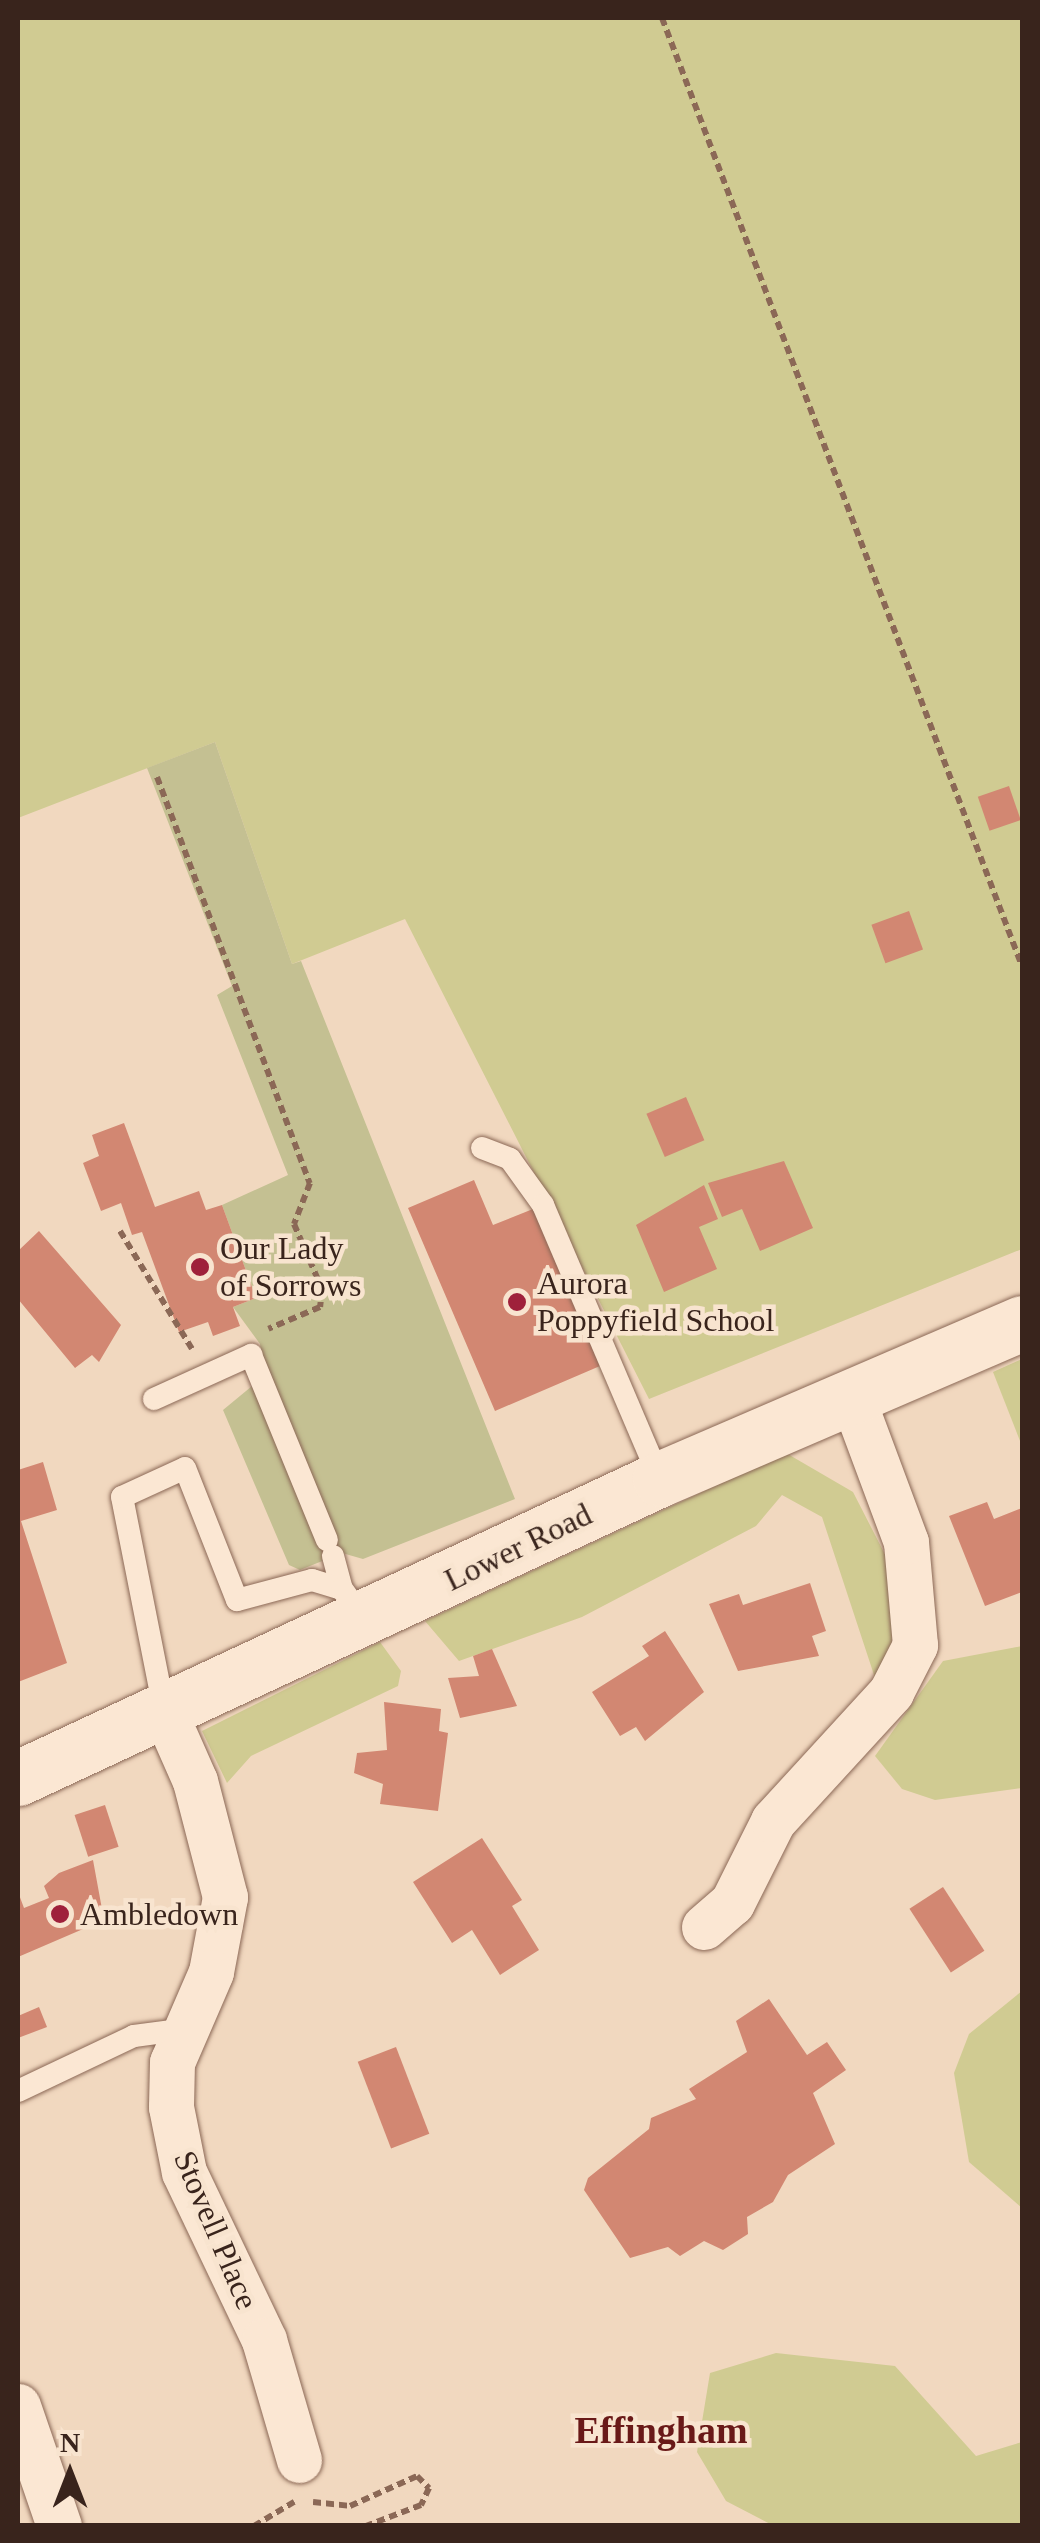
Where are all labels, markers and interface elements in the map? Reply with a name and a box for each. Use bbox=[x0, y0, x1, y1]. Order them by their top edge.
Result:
place label: Our Lady of Sorrows bbox=[220, 1230, 361, 1305]
marker: Our Lady of Sorrows bbox=[189, 1256, 211, 1278]
place label: Aurora Poppyfield School bbox=[537, 1265, 774, 1340]
marker: Aurora Poppyfield School bbox=[506, 1291, 528, 1313]
street label: Lower Road bbox=[438, 1495, 598, 1599]
place label: Ambledown bbox=[80, 1895, 238, 1933]
marker: Ambledown bbox=[49, 1903, 71, 1925]
street label: Stovell Place bbox=[166, 2145, 266, 2315]
district label: Effingham bbox=[574, 2408, 748, 2454]
north arrow bbox=[20, 2423, 120, 2523]
text: N bbox=[60, 2427, 80, 2458]

